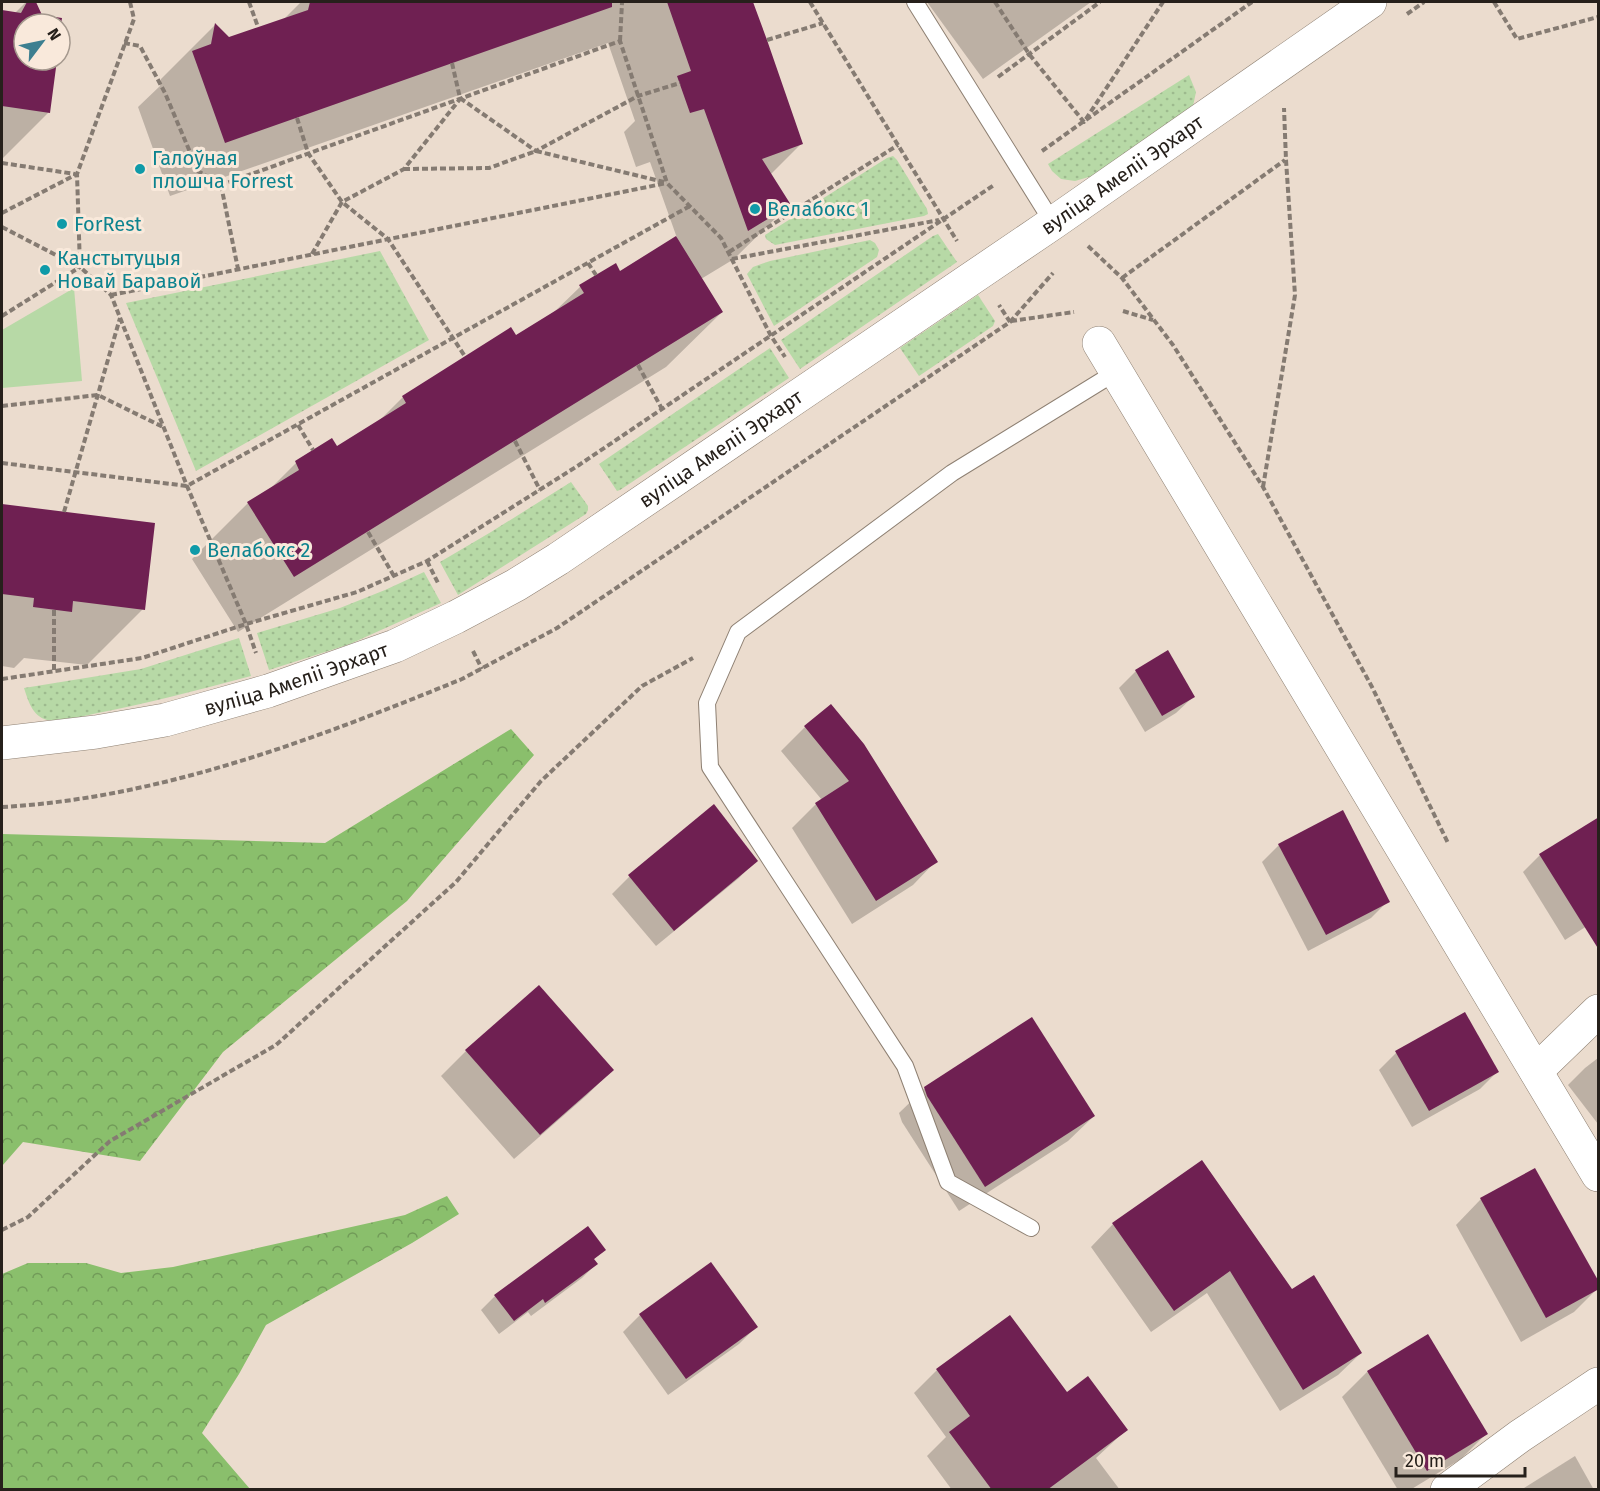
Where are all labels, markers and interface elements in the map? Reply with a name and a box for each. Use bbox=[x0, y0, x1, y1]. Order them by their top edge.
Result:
north arrow bbox=[12, 12, 72, 72]
text: N bbox=[43, 25, 65, 44]
street label: вуліца Амеліі Эрхарт bbox=[1036, 109, 1209, 240]
place label: Галоўная плошча Forrest bbox=[152, 146, 294, 193]
marker: Галоўная плошча Forrest bbox=[133, 162, 147, 176]
place label: Велабокс 1 bbox=[767, 197, 869, 221]
marker: Велабокс 1 bbox=[748, 202, 762, 216]
place label: ForRest bbox=[74, 212, 143, 236]
marker: ForRest bbox=[55, 217, 69, 231]
place label: Канстытуцыя Новай Баравой bbox=[57, 246, 201, 293]
marker: Канстытуцыя Новай Баравой bbox=[38, 263, 52, 277]
street label: вуліца Амеліі Эрхарт bbox=[634, 384, 808, 513]
place label: Велабокс 2 bbox=[207, 538, 310, 562]
marker: Велабокс 2 bbox=[188, 543, 202, 557]
street label: вуліца Амеліі Эрхарт bbox=[201, 637, 392, 720]
scale bar bbox=[1396, 1440, 1525, 1478]
text: 20 m bbox=[1405, 1450, 1444, 1472]

